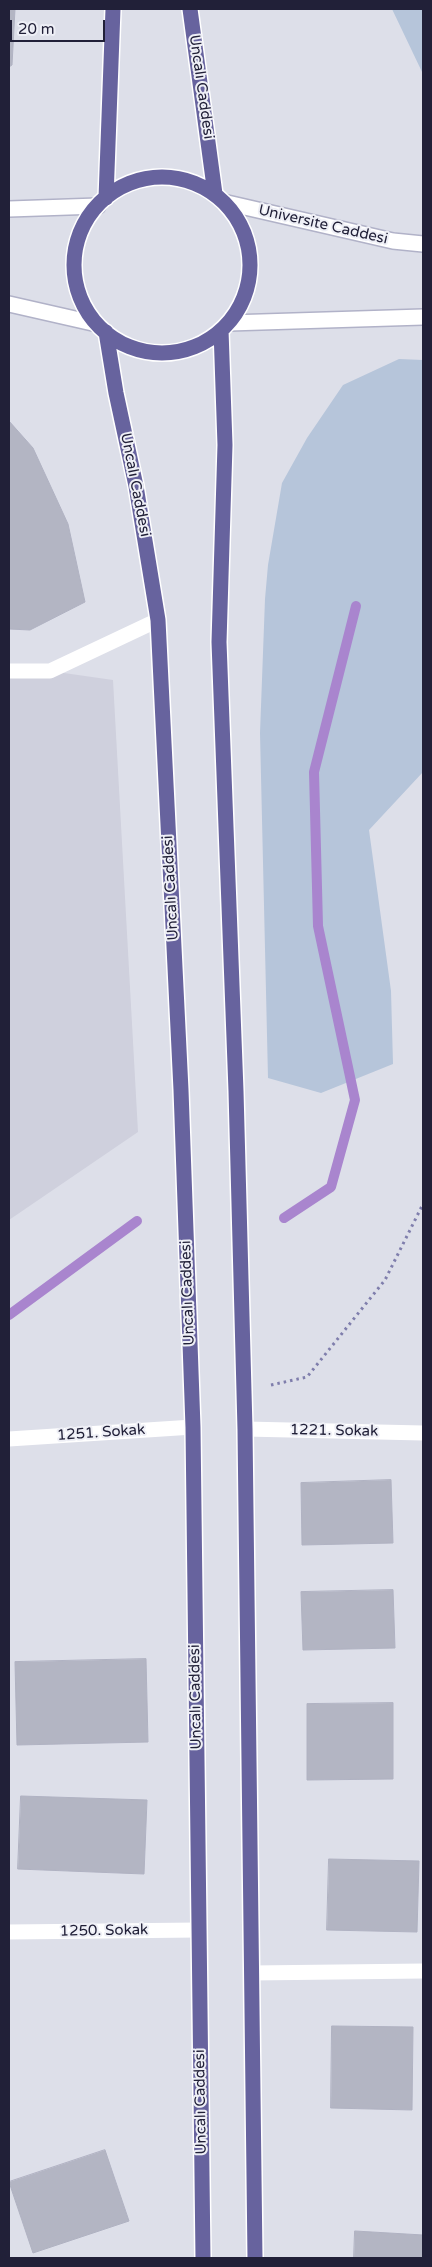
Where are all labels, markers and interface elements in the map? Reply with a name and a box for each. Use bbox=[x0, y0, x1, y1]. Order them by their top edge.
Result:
scale bar bbox=[12, 10, 108, 42]
text: 20 m bbox=[18, 20, 55, 38]
street label: Uncalı Caddesi bbox=[185, 34, 217, 140]
street label: Universite Caddesi bbox=[257, 201, 389, 249]
street label: Uncalı Caddesi bbox=[116, 432, 154, 538]
street label: Uncalı Caddesi bbox=[159, 835, 183, 941]
street label: Uncalı Caddesi bbox=[177, 1240, 199, 1346]
street label: 1251. Sokak bbox=[56, 1421, 146, 1445]
street label: 1221. Sokak bbox=[290, 1421, 378, 1441]
street label: Uncalı Caddesi bbox=[186, 1644, 206, 1750]
street label: 1250. Sokak bbox=[60, 1921, 148, 1941]
street label: Uncalı Caddesi bbox=[191, 2049, 211, 2155]

